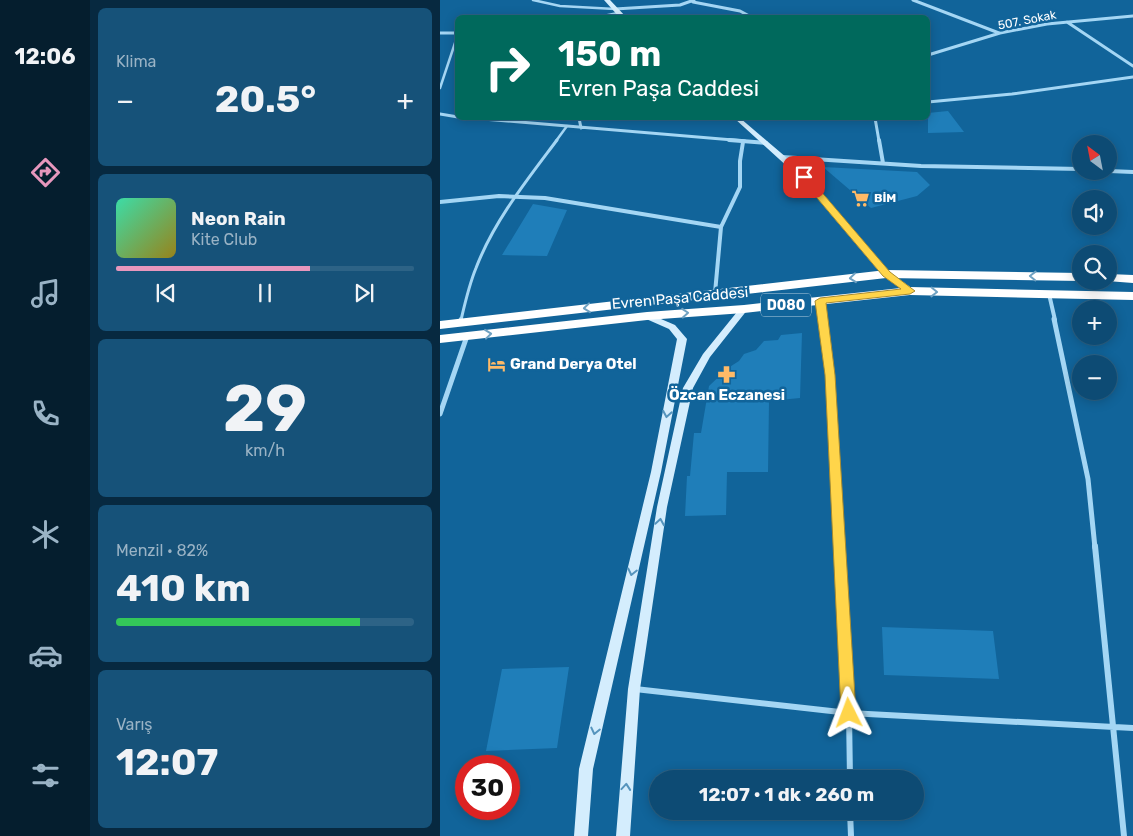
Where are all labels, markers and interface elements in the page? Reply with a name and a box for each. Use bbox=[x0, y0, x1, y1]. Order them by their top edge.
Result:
street label: 507. Sokak bbox=[997, 7, 1058, 33]
text: 150 m bbox=[558, 33, 661, 75]
icon: right bbox=[475, 35, 540, 100]
text: 12:06 bbox=[15, 43, 75, 70]
text: Klima bbox=[116, 52, 156, 71]
text: Evren Paşa Caddesi bbox=[558, 75, 759, 102]
text: 20.5° bbox=[215, 76, 316, 122]
text: − bbox=[116, 84, 134, 117]
text: + bbox=[397, 84, 414, 117]
north arrow bbox=[1072, 135, 1118, 180]
map controls bbox=[1072, 135, 1117, 400]
icon: directions bbox=[28, 155, 63, 190]
pin bbox=[783, 156, 825, 198]
icon: arrive bbox=[790, 163, 818, 191]
supermarket icon: BİM bbox=[850, 188, 870, 208]
button: sound bbox=[1072, 190, 1117, 235]
place label: BİM bbox=[874, 191, 896, 205]
text: Neon Rain bbox=[191, 207, 286, 230]
text: Kite Club bbox=[191, 230, 257, 249]
button: search bbox=[1072, 245, 1117, 290]
one-way arrow bbox=[1028, 271, 1036, 281]
one-way arrow bbox=[848, 272, 856, 283]
icon: music bbox=[28, 276, 63, 311]
icon: previous bbox=[152, 279, 180, 307]
icon: pause bbox=[251, 279, 279, 307]
icon: next bbox=[350, 279, 378, 307]
street label: Evren Paşa Caddesi bbox=[611, 283, 749, 313]
one-way arrow bbox=[930, 287, 938, 297]
road number: D080 bbox=[761, 294, 811, 316]
button: + bbox=[1072, 300, 1117, 345]
one-way arrow bbox=[583, 302, 591, 313]
one-way arrow bbox=[681, 308, 689, 319]
one-way arrow bbox=[485, 328, 493, 339]
hotel icon: Grand Derya Otel bbox=[486, 354, 506, 374]
place label: Grand Derya Otel bbox=[510, 355, 637, 373]
button: − bbox=[1072, 355, 1117, 400]
pharmacy icon: Özcan Eczanesi bbox=[717, 364, 737, 384]
text: 29 bbox=[223, 370, 307, 447]
place label: Özcan Eczanesi bbox=[669, 386, 785, 404]
icon: phone bbox=[28, 396, 63, 431]
one-way arrow bbox=[663, 409, 673, 418]
text: km/h bbox=[245, 441, 285, 460]
icon: climate bbox=[28, 517, 63, 552]
one-way arrow bbox=[654, 518, 665, 526]
text: Menzil · 82% bbox=[116, 541, 208, 560]
text: 410 km bbox=[116, 565, 251, 611]
one-way arrow bbox=[627, 568, 638, 577]
icon: car bbox=[28, 638, 63, 673]
position arrow bbox=[822, 686, 874, 738]
text: Varış bbox=[116, 715, 153, 734]
one-way arrow bbox=[590, 726, 601, 735]
text: 12:07 bbox=[116, 739, 218, 785]
speed limit sign: 30 bbox=[455, 755, 520, 820]
icon: filters bbox=[28, 758, 63, 793]
one-way arrow bbox=[621, 783, 632, 791]
text: 12:07 · 1 dk · 260 m bbox=[699, 783, 874, 806]

